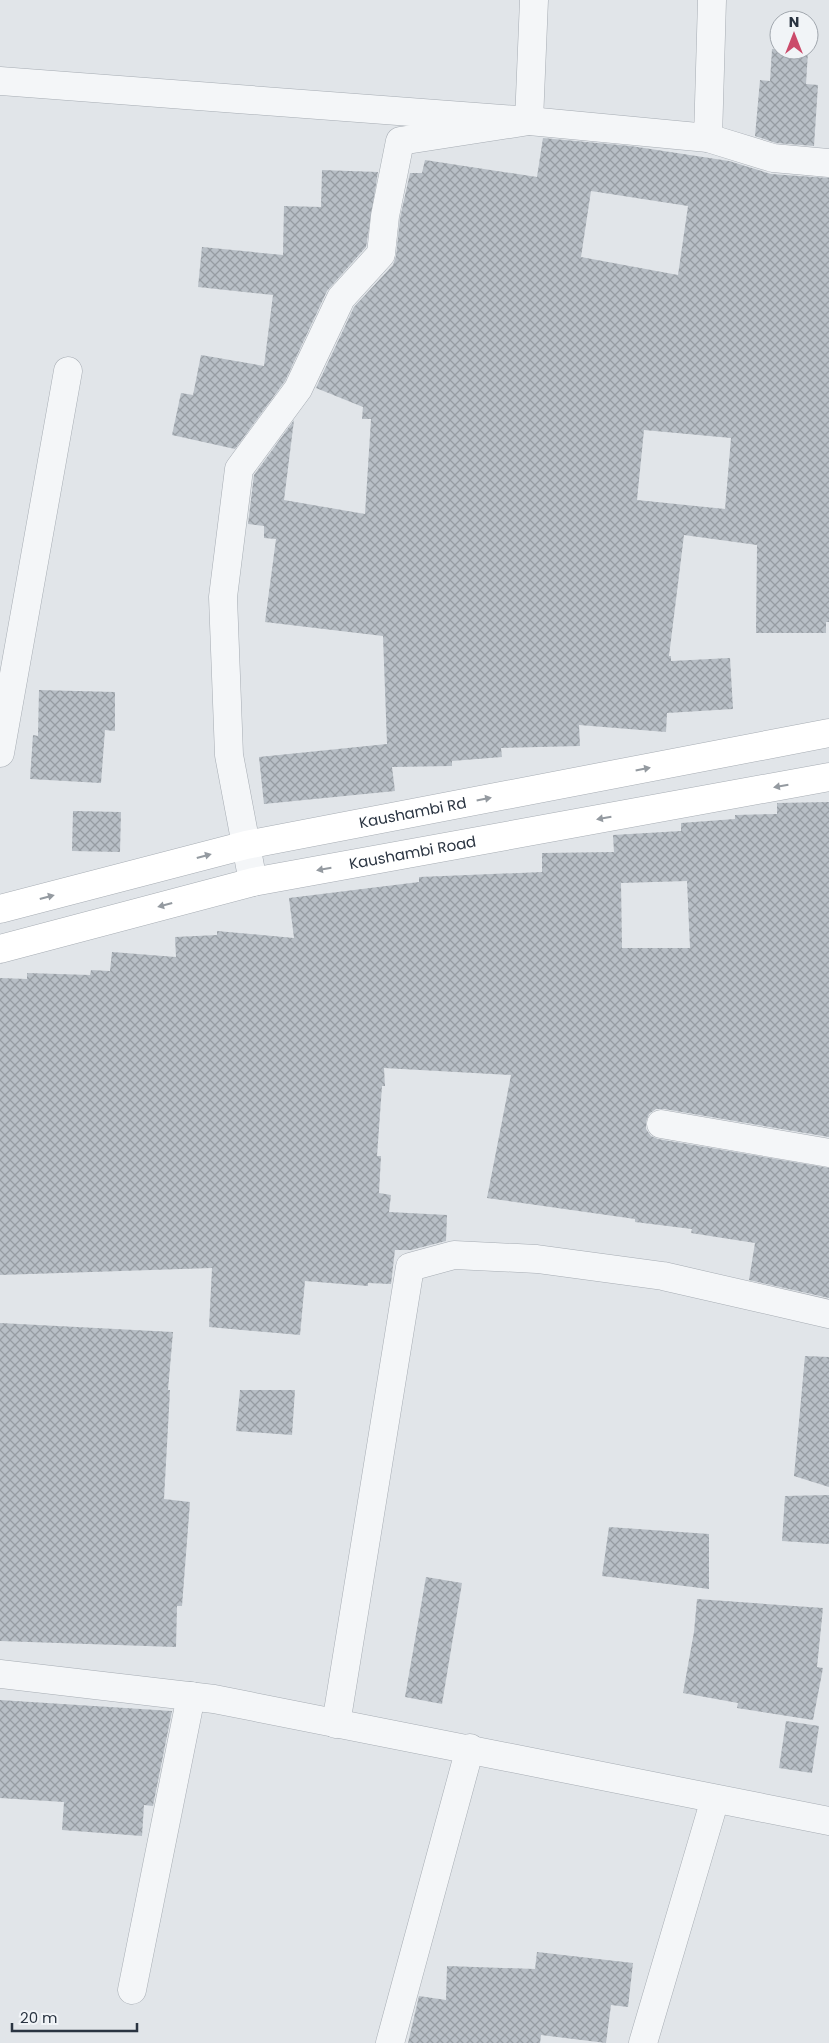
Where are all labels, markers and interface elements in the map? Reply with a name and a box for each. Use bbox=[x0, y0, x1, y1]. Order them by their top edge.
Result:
north arrow bbox=[769, 10, 819, 60]
text: N bbox=[789, 12, 799, 32]
one-way arrow bbox=[636, 764, 652, 772]
one-way arrow bbox=[773, 782, 789, 790]
street label: Kaushambi Rd bbox=[357, 792, 468, 833]
one-way arrow bbox=[476, 795, 492, 803]
one-way arrow bbox=[596, 815, 612, 823]
street label: Kaushambi Road bbox=[347, 831, 478, 874]
one-way arrow bbox=[197, 852, 212, 860]
one-way arrow bbox=[315, 866, 331, 874]
one-way arrow bbox=[40, 893, 55, 901]
one-way arrow bbox=[158, 902, 173, 910]
scale bar bbox=[12, 2000, 138, 2032]
text: 20 m bbox=[20, 2007, 58, 2028]

